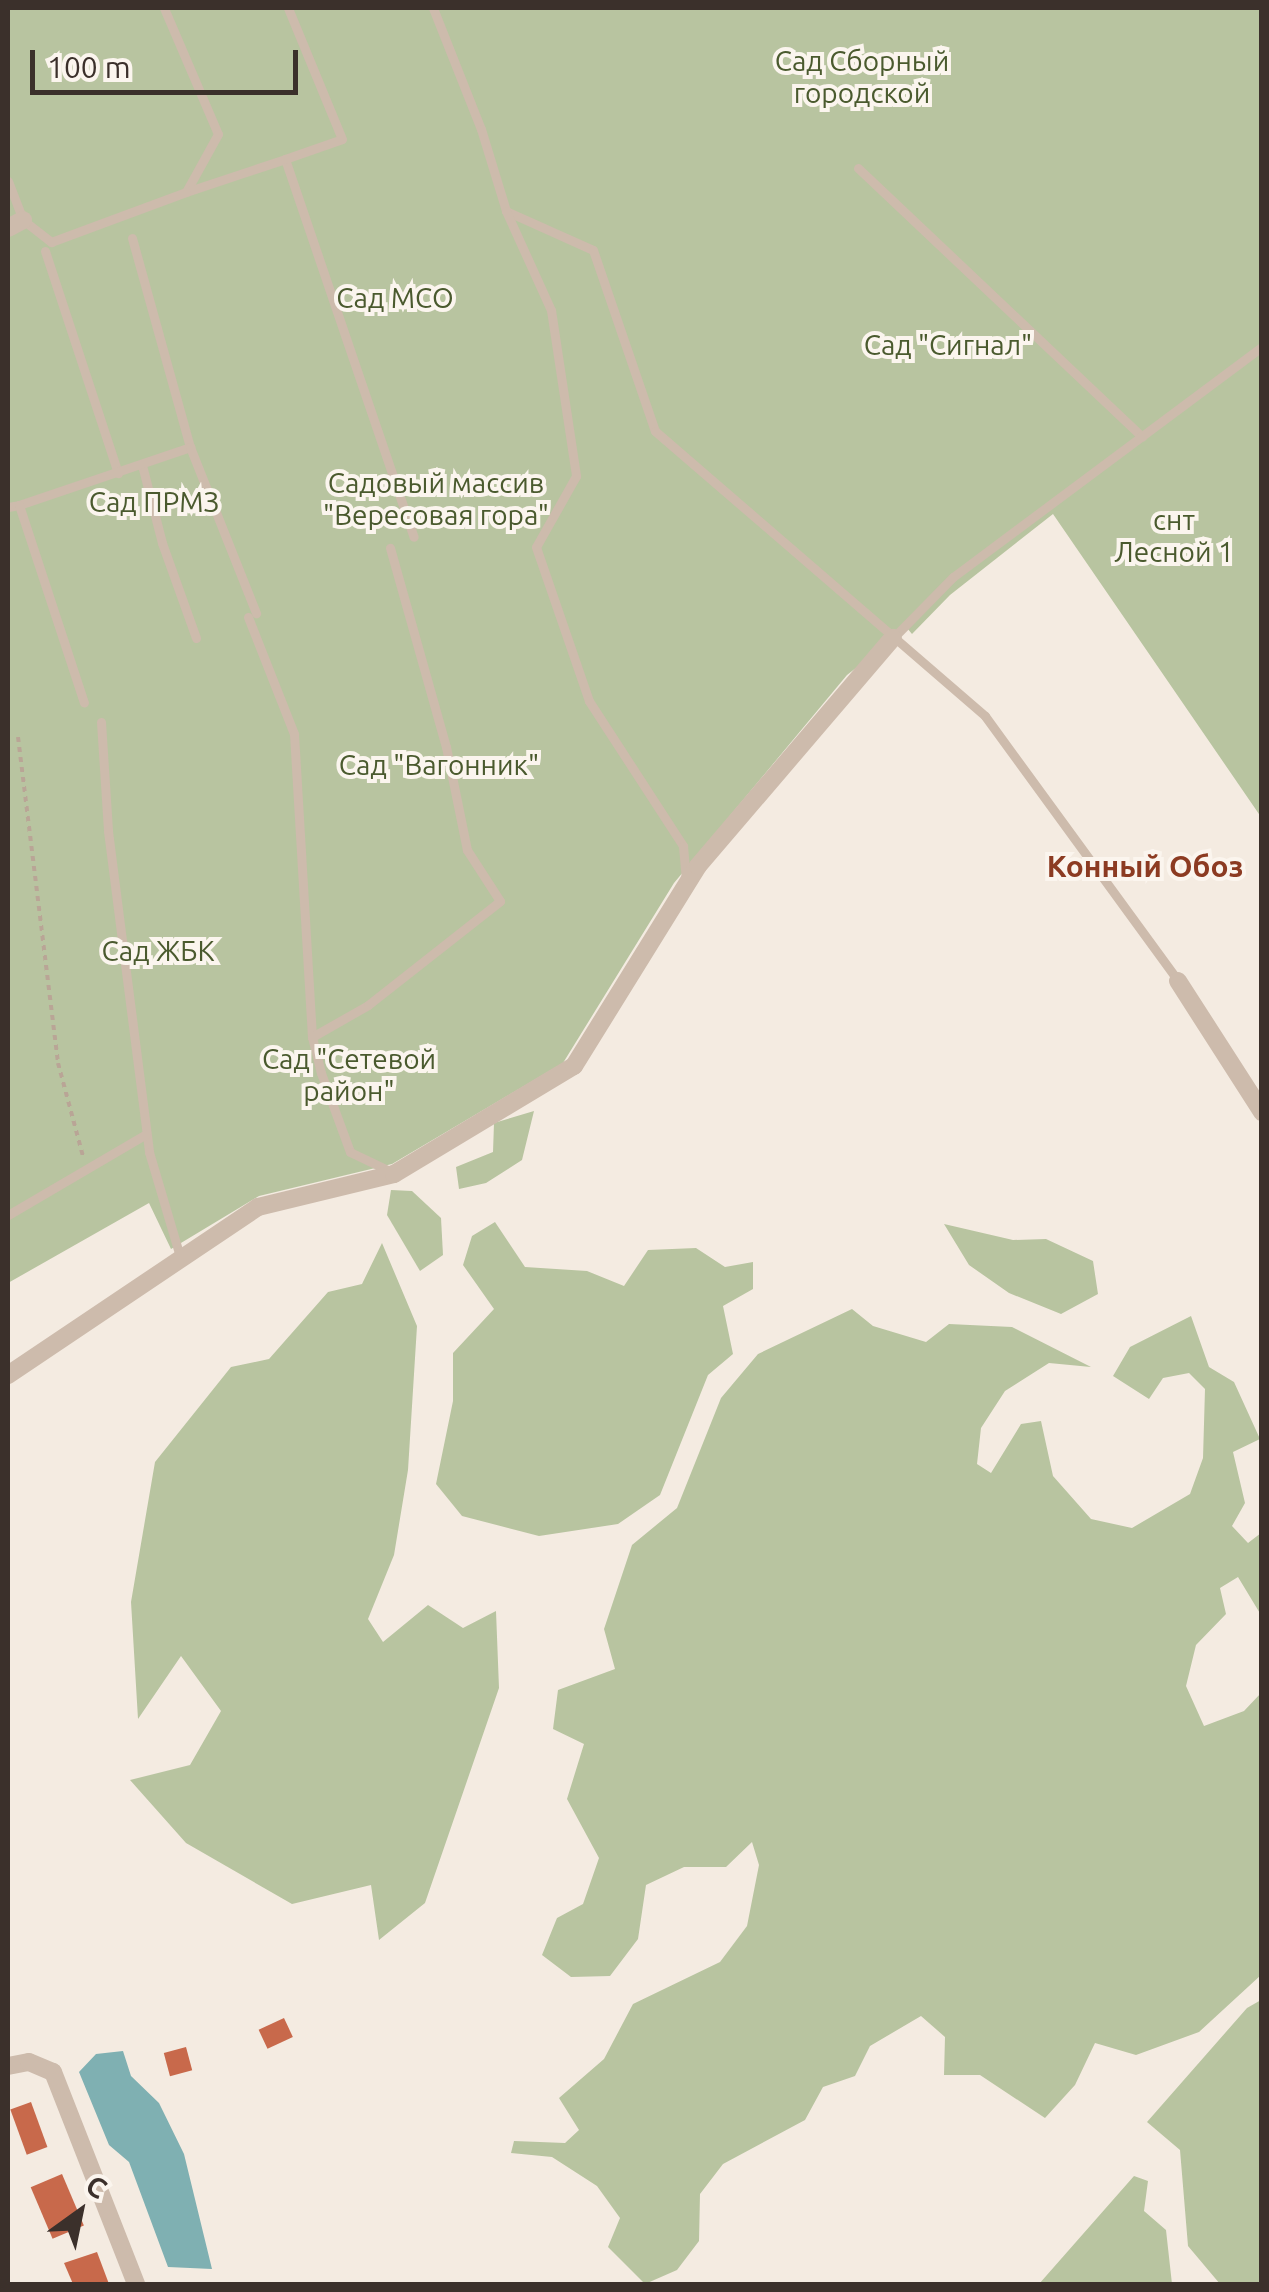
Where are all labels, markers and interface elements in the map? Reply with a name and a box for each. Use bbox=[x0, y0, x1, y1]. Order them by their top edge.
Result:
scale bar bbox=[35, 30, 302, 92]
park label: Сад Сборный городской bbox=[775, 44, 949, 110]
text: 100 m bbox=[47, 50, 131, 84]
park label: Сад МСО bbox=[336, 281, 454, 315]
park label: Сад "Сигнал" bbox=[864, 328, 1032, 362]
park label: Садовый массив "Вересовая гора" bbox=[323, 466, 549, 532]
park label: Сад ПРМЗ bbox=[89, 485, 219, 519]
park label: снт Лесной 1 bbox=[1114, 503, 1234, 569]
park label: Сад "Вагонник" bbox=[339, 748, 539, 782]
district label: Конный Обоз bbox=[1047, 848, 1243, 884]
park label: Сад ЖБК bbox=[102, 934, 214, 968]
park label: Сад "Сетевой район" bbox=[262, 1042, 436, 1108]
north arrow bbox=[30, 2162, 130, 2262]
text: С bbox=[81, 2169, 113, 2204]

